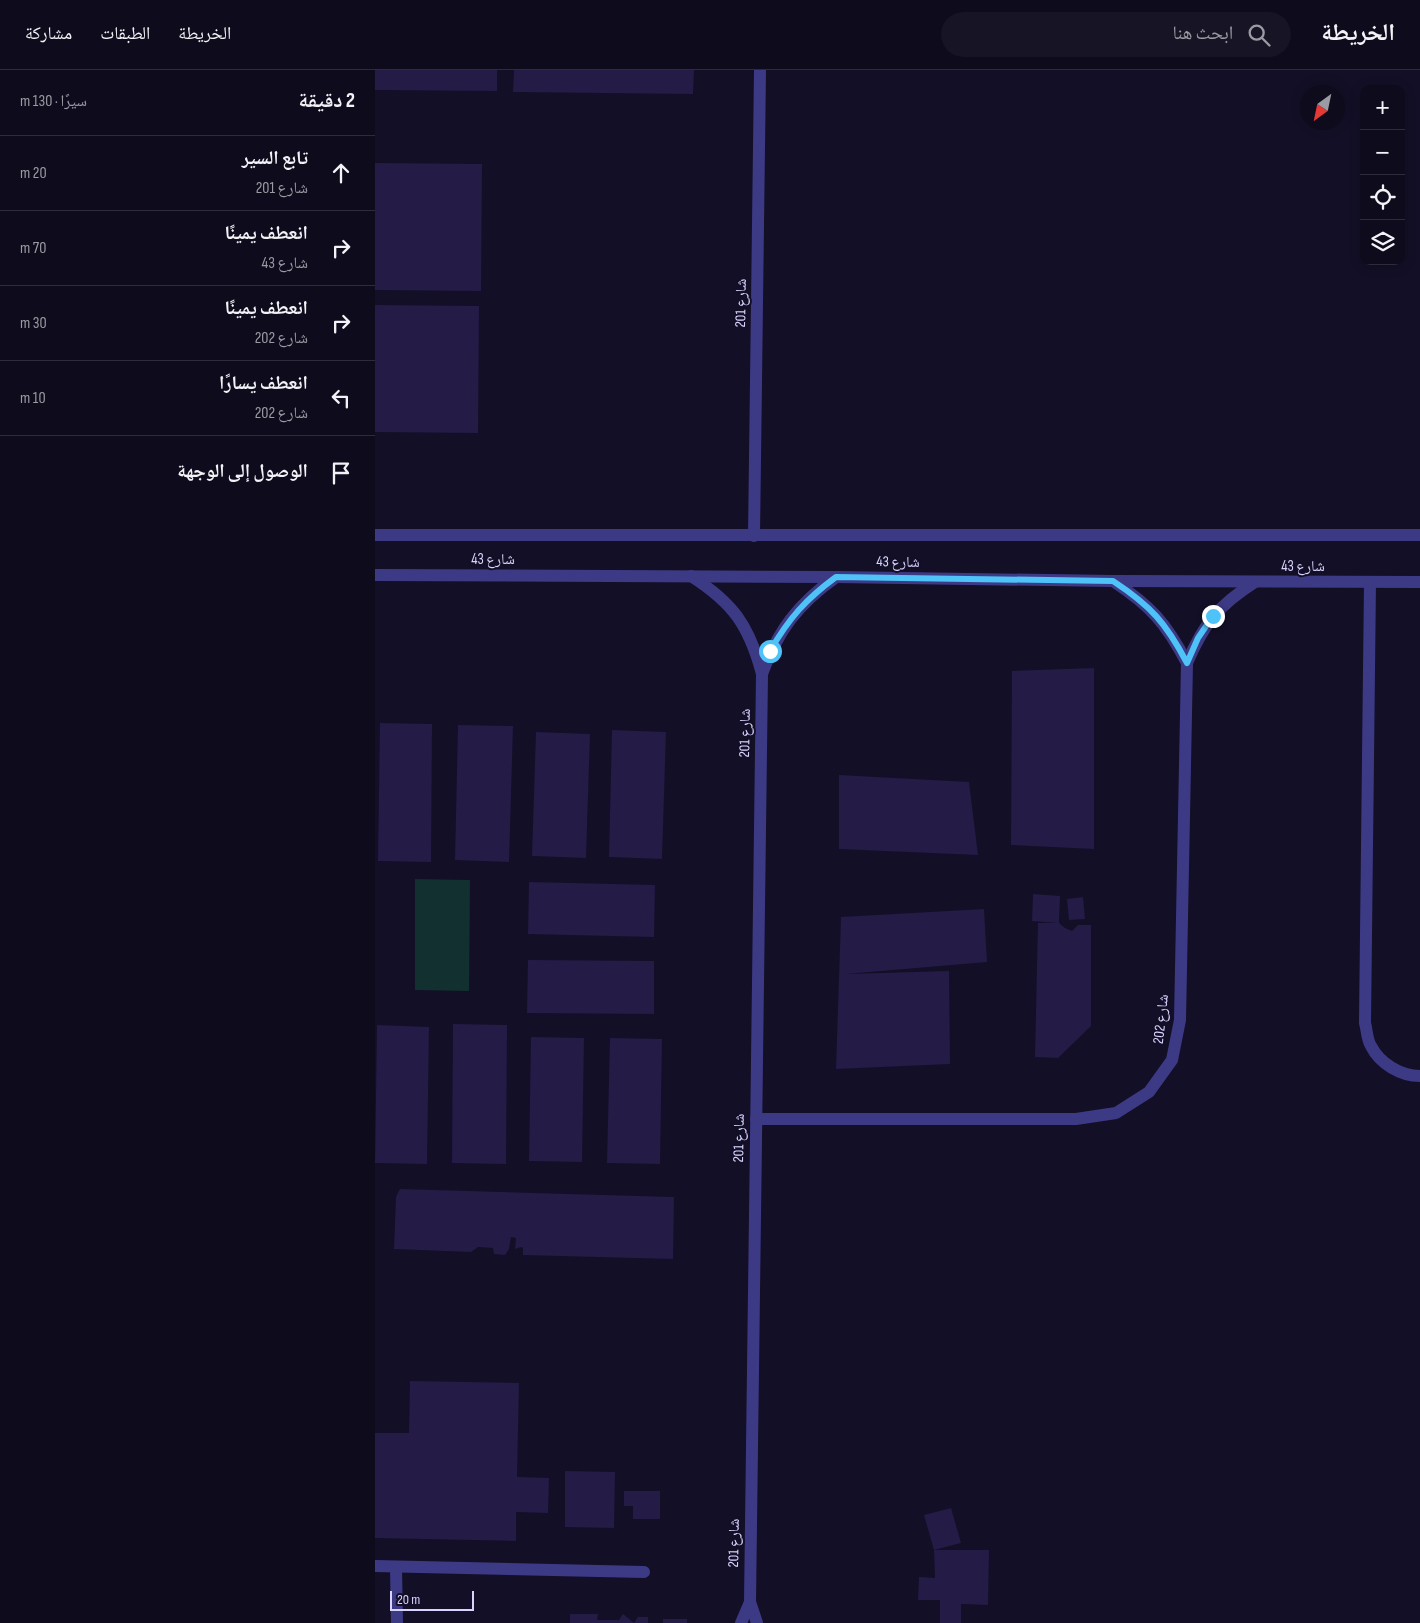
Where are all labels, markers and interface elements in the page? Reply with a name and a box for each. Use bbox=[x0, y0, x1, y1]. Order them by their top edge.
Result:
search box bbox=[941, 12, 1291, 57]
text: الخريطة bbox=[1321, 18, 1395, 47]
icon: search bbox=[1245, 21, 1273, 49]
text: ابحث هنا bbox=[1172, 22, 1233, 45]
text: مشاركة bbox=[25, 23, 72, 44]
text: الطبقات bbox=[100, 23, 150, 44]
text: الخريطة bbox=[178, 23, 231, 44]
north arrow bbox=[1300, 85, 1345, 130]
map controls bbox=[1360, 85, 1405, 265]
button: + bbox=[1360, 85, 1405, 130]
text: 2 دقيقة bbox=[298, 88, 355, 113]
text: سيرًا · 130 m bbox=[20, 92, 87, 111]
button: − bbox=[1360, 130, 1405, 175]
text: تابع السير bbox=[242, 147, 308, 170]
icon: ahead bbox=[327, 159, 355, 187]
text: 20 m bbox=[20, 164, 47, 183]
button: locate bbox=[1360, 175, 1405, 220]
text: شارع 201 bbox=[256, 179, 308, 198]
button: layers bbox=[1360, 220, 1405, 265]
text: انعطف يمينًا bbox=[224, 222, 308, 245]
icon: right bbox=[327, 234, 355, 262]
text: 70 m bbox=[20, 239, 46, 258]
text: شارع 43 bbox=[262, 254, 308, 273]
street label: شارع 201 bbox=[731, 278, 751, 328]
text: انعطف يمينًا bbox=[224, 297, 308, 320]
icon: right bbox=[327, 309, 355, 337]
text: 30 m bbox=[20, 314, 47, 333]
text: شارع 202 bbox=[255, 329, 308, 348]
text: انعطف يسارًا bbox=[219, 372, 308, 395]
icon: left bbox=[327, 384, 355, 412]
text: 10 m bbox=[20, 389, 46, 408]
text: شارع 202 bbox=[255, 404, 308, 423]
icon: arrive bbox=[327, 459, 355, 487]
text: الوصول إلى الوجهة bbox=[177, 460, 308, 483]
street label: شارع 43 bbox=[471, 550, 515, 569]
street label: شارع 43 bbox=[876, 552, 920, 572]
street label: شارع 43 bbox=[1281, 557, 1325, 576]
route end bbox=[1202, 605, 1225, 628]
route start bbox=[759, 640, 782, 663]
street label: شارع 201 bbox=[735, 708, 755, 758]
street label: شارع 202 bbox=[1149, 993, 1173, 1045]
street label: شارع 201 bbox=[729, 1113, 749, 1163]
street label: شارع 201 bbox=[724, 1518, 744, 1568]
scale bar bbox=[390, 1588, 474, 1611]
text: 20 m bbox=[397, 1591, 420, 1608]

